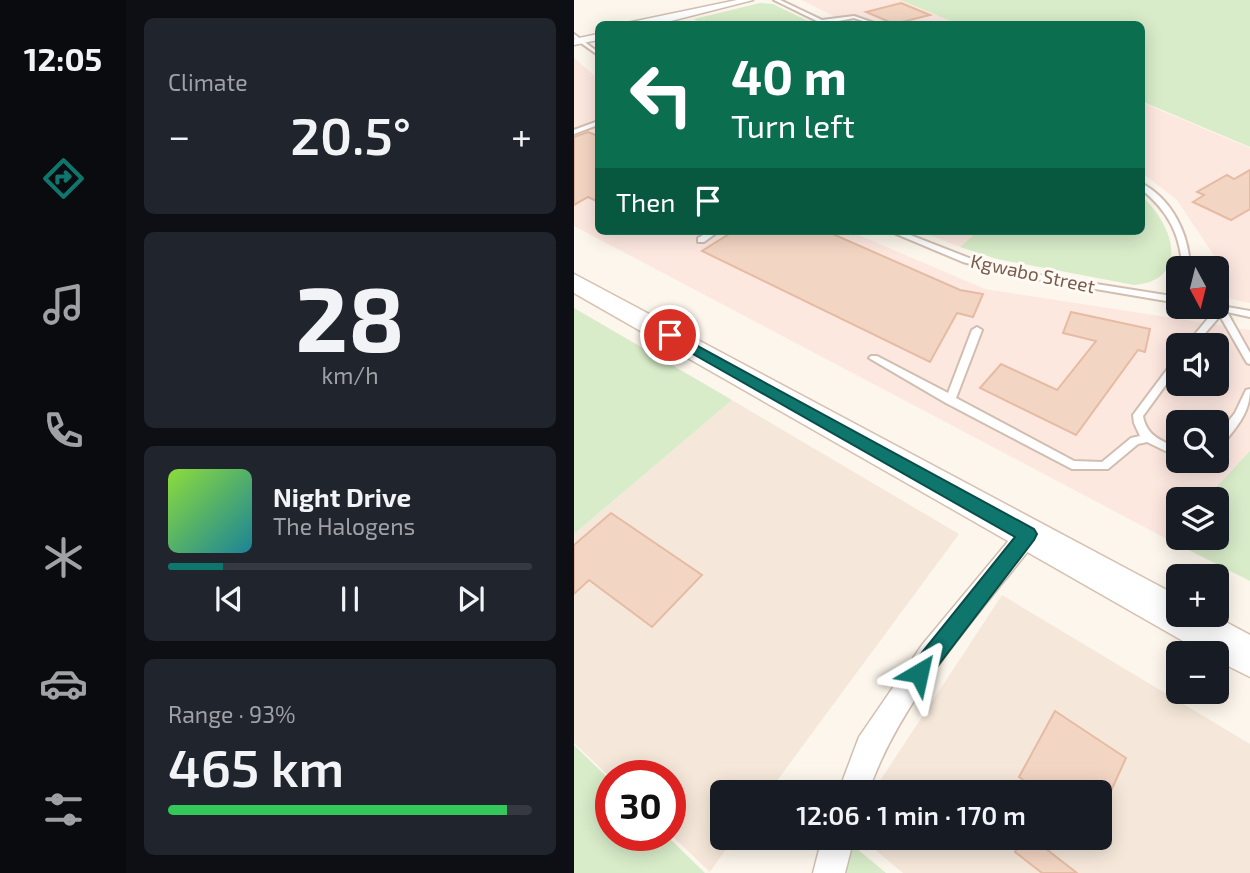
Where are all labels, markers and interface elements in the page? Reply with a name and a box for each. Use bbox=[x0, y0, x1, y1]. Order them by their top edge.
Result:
text: 12:05 bbox=[24, 39, 102, 77]
text: 40 m bbox=[731, 46, 847, 105]
icon: left bbox=[616, 49, 707, 140]
text: Climate bbox=[168, 68, 248, 96]
text: 20.5° bbox=[290, 103, 411, 165]
text: Turn left bbox=[731, 106, 855, 144]
text: − bbox=[168, 112, 190, 158]
text: + bbox=[511, 112, 532, 158]
icon: directions bbox=[39, 154, 88, 203]
icon: arrive bbox=[689, 182, 727, 220]
text: Then bbox=[616, 186, 675, 217]
street label: Kgwabo Street bbox=[969, 249, 1097, 297]
north arrow bbox=[1166, 256, 1228, 318]
map controls bbox=[1166, 256, 1229, 704]
text: 28 bbox=[295, 261, 405, 370]
icon: music bbox=[39, 280, 88, 329]
pin bbox=[640, 305, 700, 365]
icon: arrive bbox=[651, 316, 689, 354]
button: sound bbox=[1166, 333, 1229, 396]
text: km/h bbox=[321, 361, 379, 389]
icon: phone bbox=[39, 406, 88, 455]
button: search bbox=[1166, 410, 1229, 473]
text: Night Drive bbox=[273, 481, 411, 512]
button: layers bbox=[1166, 487, 1229, 550]
text: The Halogens bbox=[273, 512, 415, 540]
icon: climate bbox=[39, 533, 88, 582]
button: + bbox=[1166, 564, 1229, 627]
icon: previous bbox=[210, 580, 248, 618]
icon: pause bbox=[331, 580, 369, 618]
icon: next bbox=[452, 580, 490, 618]
position arrow bbox=[882, 636, 956, 710]
button: − bbox=[1166, 641, 1229, 704]
icon: car bbox=[39, 659, 88, 708]
text: Range · 93% bbox=[168, 700, 296, 728]
text: 465 km bbox=[168, 735, 344, 797]
speed limit sign: 30 bbox=[595, 760, 686, 851]
icon: filters bbox=[39, 785, 88, 834]
text: 12:06 · 1 min · 170 m bbox=[796, 799, 1026, 830]

